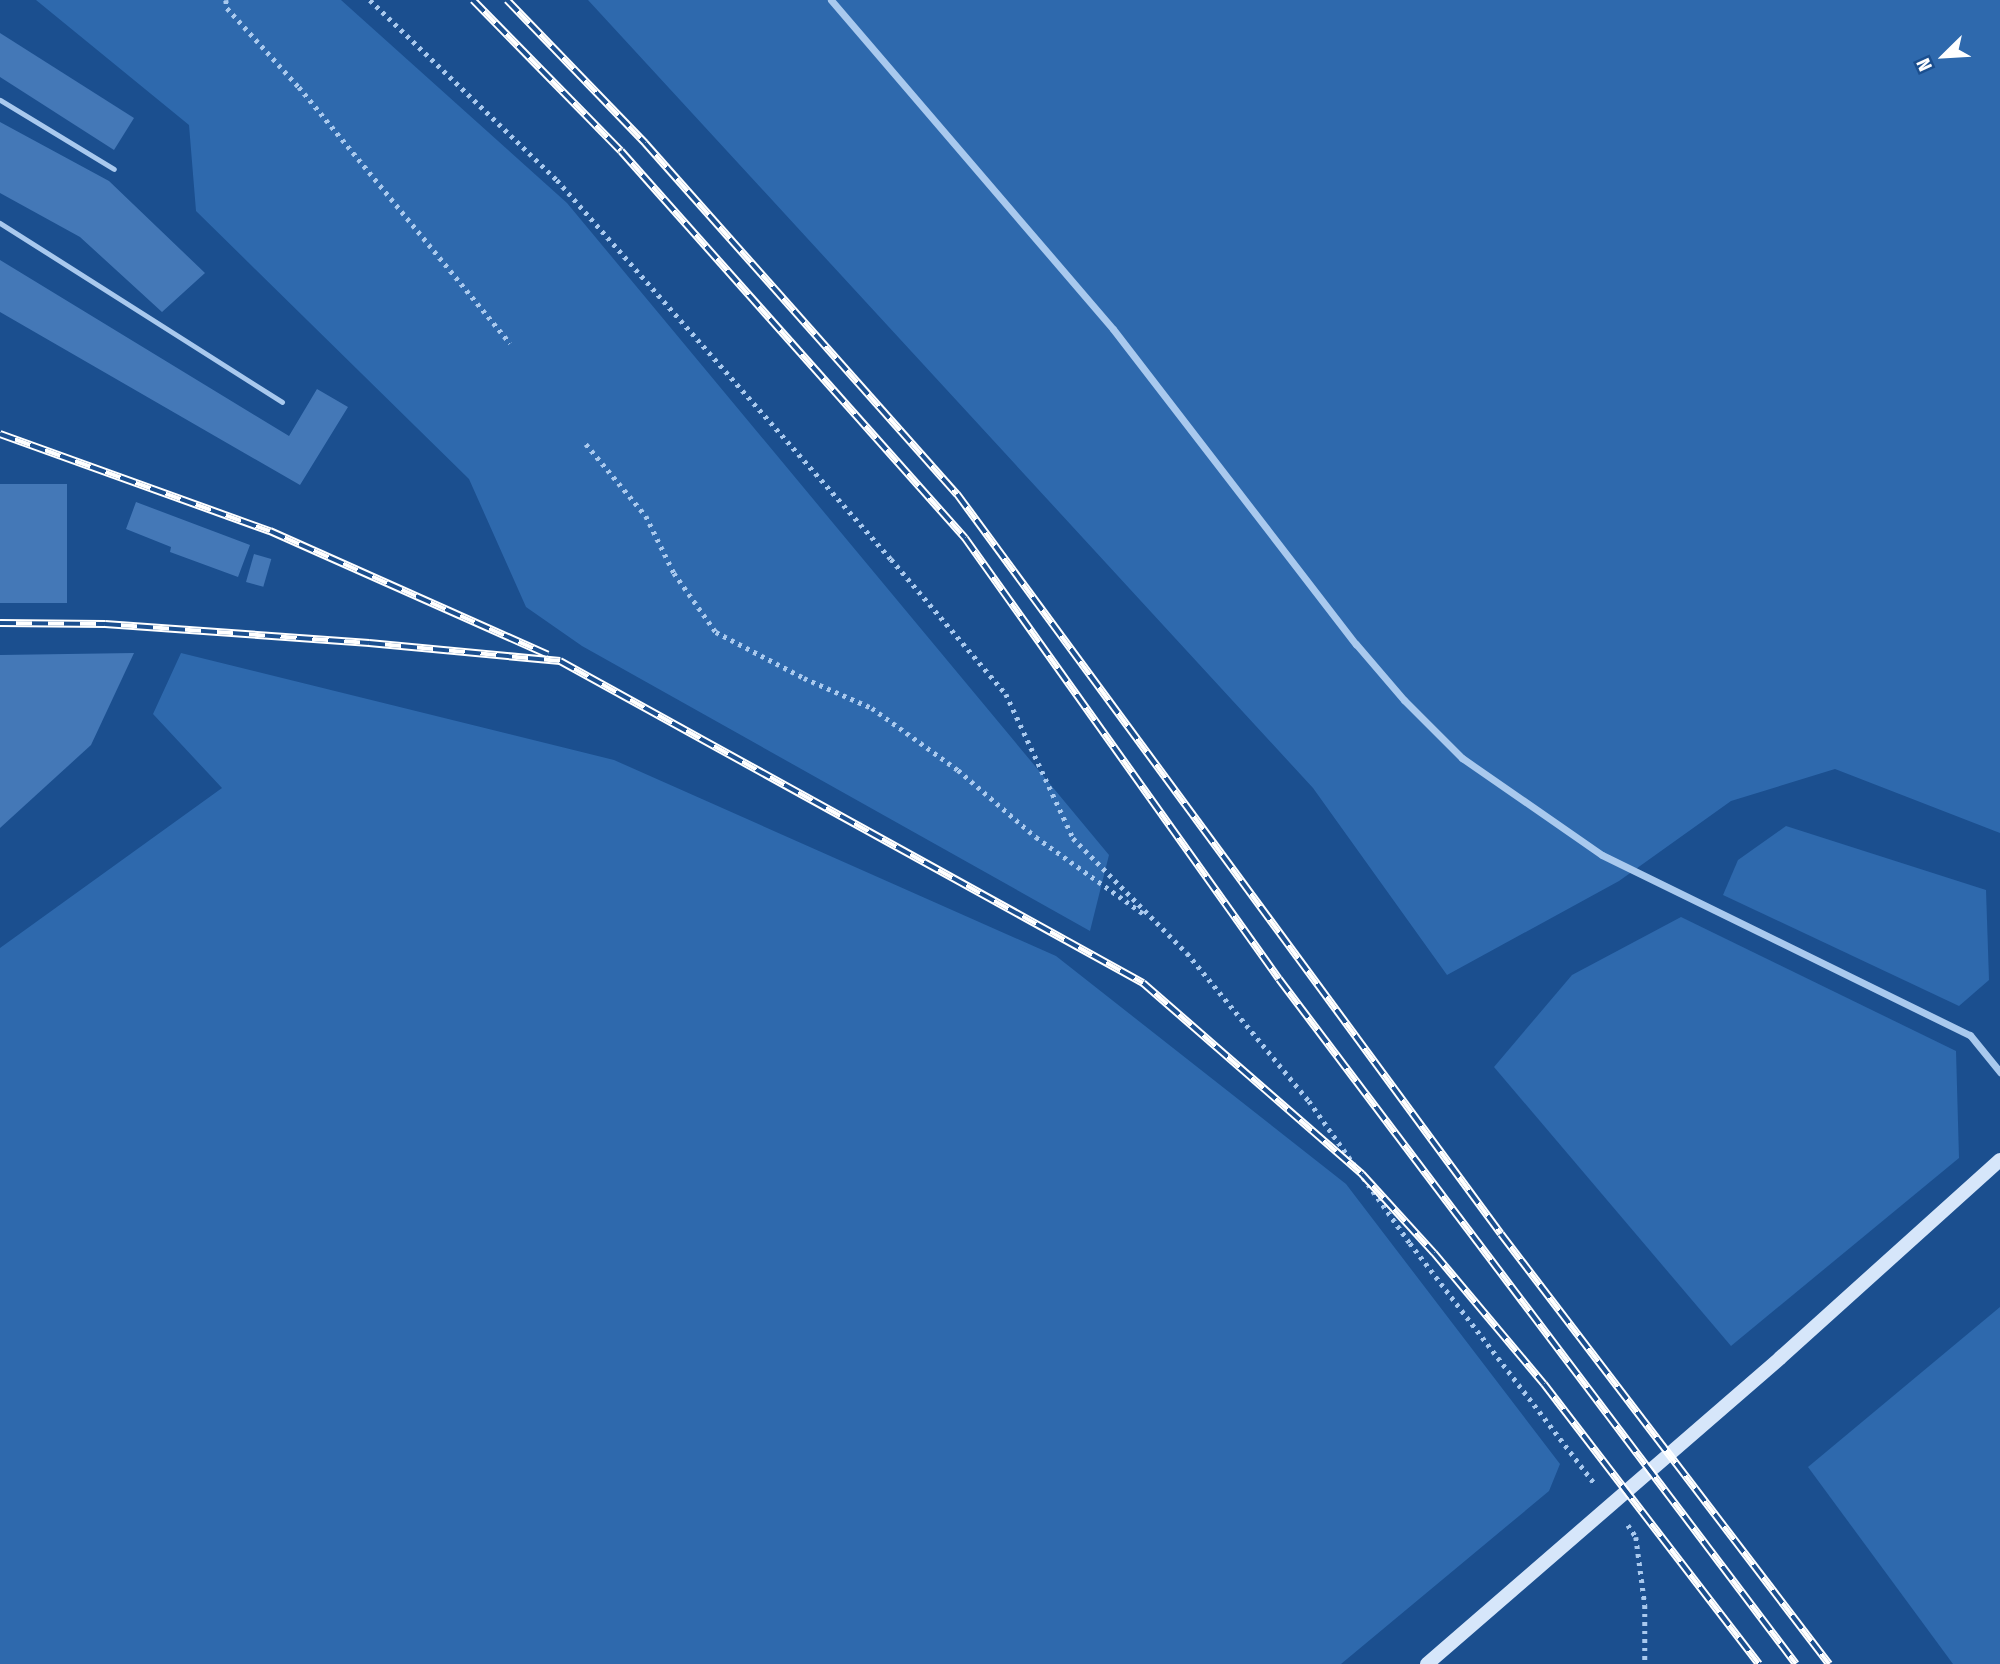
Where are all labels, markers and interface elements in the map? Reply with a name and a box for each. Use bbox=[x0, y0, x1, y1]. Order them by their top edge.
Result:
north arrow bbox=[1909, 21, 1979, 91]
text: N bbox=[1912, 55, 1937, 75]

